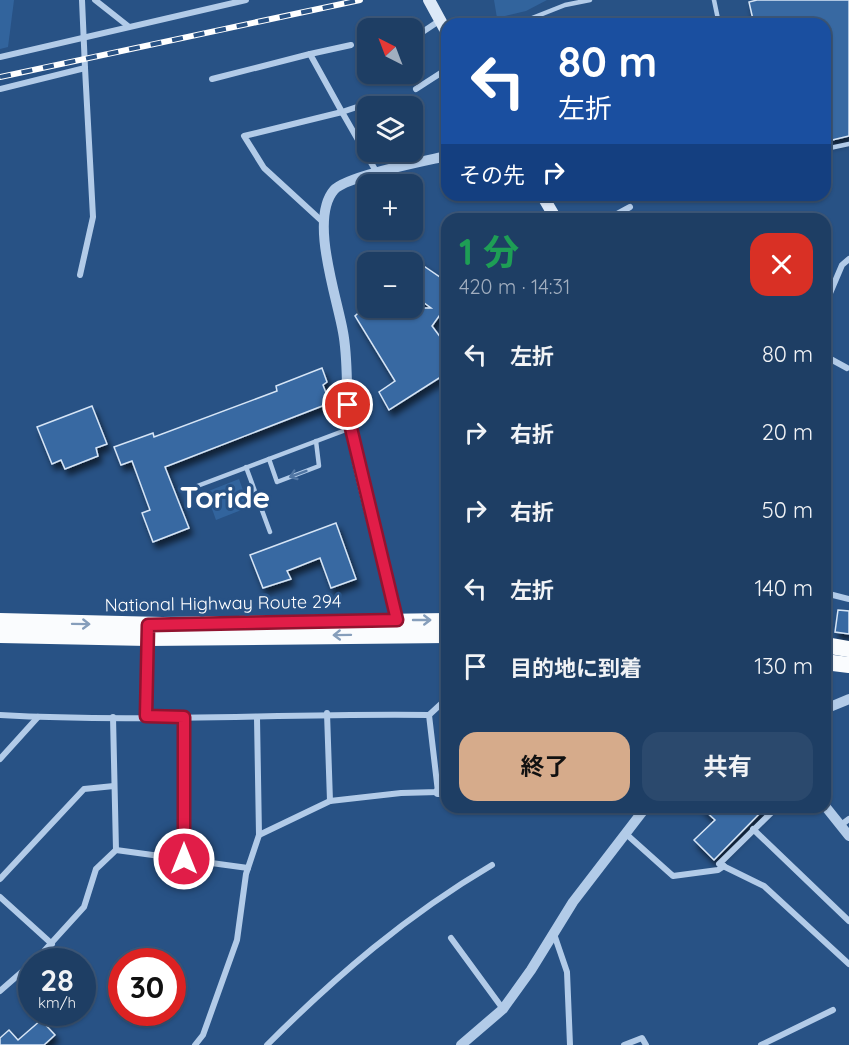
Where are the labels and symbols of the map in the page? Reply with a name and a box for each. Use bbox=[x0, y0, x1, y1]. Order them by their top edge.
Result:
north arrow bbox=[357, 18, 423, 84]
pin bbox=[322, 379, 373, 430]
one-way arrow bbox=[289, 469, 308, 480]
district label: Toride bbox=[180, 478, 270, 516]
street label: National Highway Route 294 bbox=[104, 589, 342, 617]
one-way arrow bbox=[412, 614, 432, 626]
one-way arrow bbox=[70, 618, 90, 630]
one-way arrow bbox=[332, 630, 352, 641]
position arrow bbox=[152, 827, 216, 891]
speed limit sign: 30 bbox=[108, 948, 186, 1026]

